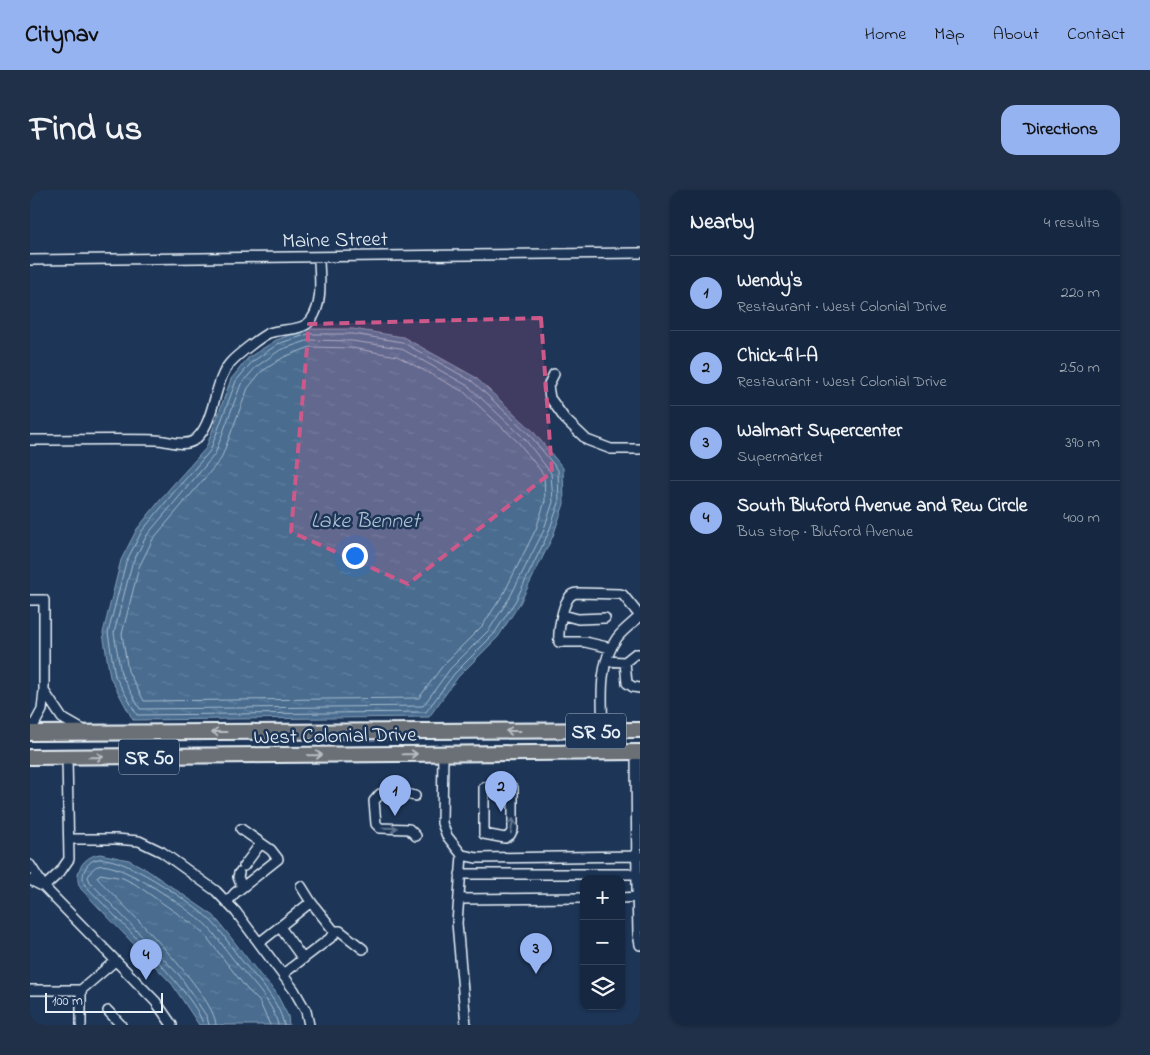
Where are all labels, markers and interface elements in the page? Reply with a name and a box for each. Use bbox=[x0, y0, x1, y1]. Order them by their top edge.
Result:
text: Citynav bbox=[25, 18, 98, 53]
text: Home bbox=[865, 22, 906, 48]
text: Map bbox=[934, 22, 965, 48]
text: About bbox=[993, 22, 1039, 48]
text: Contact bbox=[1067, 22, 1125, 48]
text: Find us bbox=[30, 105, 142, 156]
button: Directions bbox=[1001, 105, 1120, 155]
text: Nearby bbox=[690, 208, 754, 238]
text: 4 results bbox=[1044, 211, 1100, 235]
street label: Maine Street bbox=[282, 225, 388, 257]
text: Wendy's bbox=[737, 268, 803, 295]
text: 1 bbox=[703, 281, 709, 305]
text: 220 m bbox=[1061, 281, 1100, 305]
text: Restaurant · West Colonial Drive bbox=[737, 295, 947, 319]
text: Chick-fil-A bbox=[737, 343, 818, 370]
text: 2 bbox=[702, 356, 710, 380]
text: 250 m bbox=[1060, 356, 1100, 380]
text: Restaurant · West Colonial Drive bbox=[737, 370, 947, 394]
text: Walmart Supercenter bbox=[737, 418, 902, 445]
text: 3 bbox=[703, 431, 709, 455]
text: 390 m bbox=[1065, 431, 1100, 455]
text: Supermarket bbox=[737, 445, 823, 469]
text: South Bluford Avenue and Rew Circle bbox=[737, 493, 1027, 520]
water label: Lake Bennet bbox=[311, 506, 422, 538]
text: 4 bbox=[703, 506, 709, 530]
text: 400 m bbox=[1063, 506, 1100, 530]
text: Bus stop · Bluford Avenue bbox=[737, 520, 913, 544]
your location bbox=[342, 543, 368, 569]
road number: SR 50 bbox=[566, 714, 626, 748]
street label: West Colonial Drive bbox=[253, 721, 417, 753]
one-way arrow bbox=[505, 726, 521, 736]
one-way arrow bbox=[211, 727, 228, 737]
road number: SR 50 bbox=[119, 740, 179, 774]
one-way arrow bbox=[401, 749, 417, 759]
one-way arrow bbox=[306, 750, 322, 760]
one-way arrow bbox=[88, 752, 104, 762]
pin: 2 bbox=[485, 771, 517, 812]
pin: 1 bbox=[379, 775, 411, 816]
one-way arrow bbox=[507, 818, 517, 834]
one-way arrow bbox=[382, 824, 398, 833]
map controls bbox=[580, 875, 625, 1010]
button: + bbox=[580, 875, 625, 920]
button: − bbox=[580, 920, 625, 965]
pin: 3 bbox=[520, 933, 552, 974]
pin: 4 bbox=[130, 939, 162, 980]
button: layers bbox=[580, 965, 625, 1010]
scale bar bbox=[45, 990, 162, 1013]
text: 100 m bbox=[52, 991, 83, 1012]

